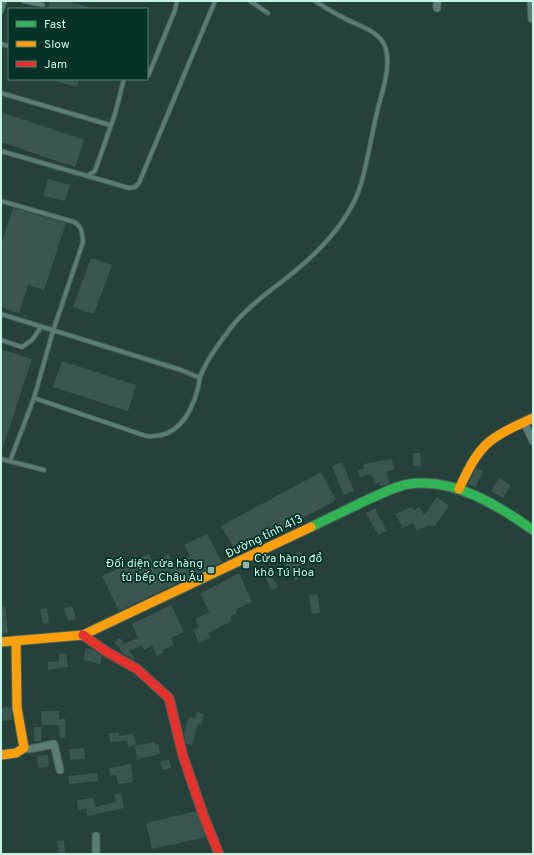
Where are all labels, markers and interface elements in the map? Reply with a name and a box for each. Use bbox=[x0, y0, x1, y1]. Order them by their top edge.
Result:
legend bbox=[8, 8, 148, 80]
text: Fast bbox=[44, 17, 66, 33]
text: Slow bbox=[44, 37, 70, 53]
text: Jam bbox=[44, 57, 67, 73]
street label: Đường tỉnh 413 bbox=[223, 511, 306, 563]
place label: Cửa hàng đồ khô Tú Hoa bbox=[254, 551, 323, 581]
place label: Đối diện cửa hàng tủ bếp Châu Âu bbox=[106, 556, 203, 586]
marker: Cửa hàng đồ khô Tú Hoa bbox=[241, 560, 251, 570]
marker: Đối diện cửa hàng tủ bếp Châu Âu bbox=[206, 565, 216, 575]

